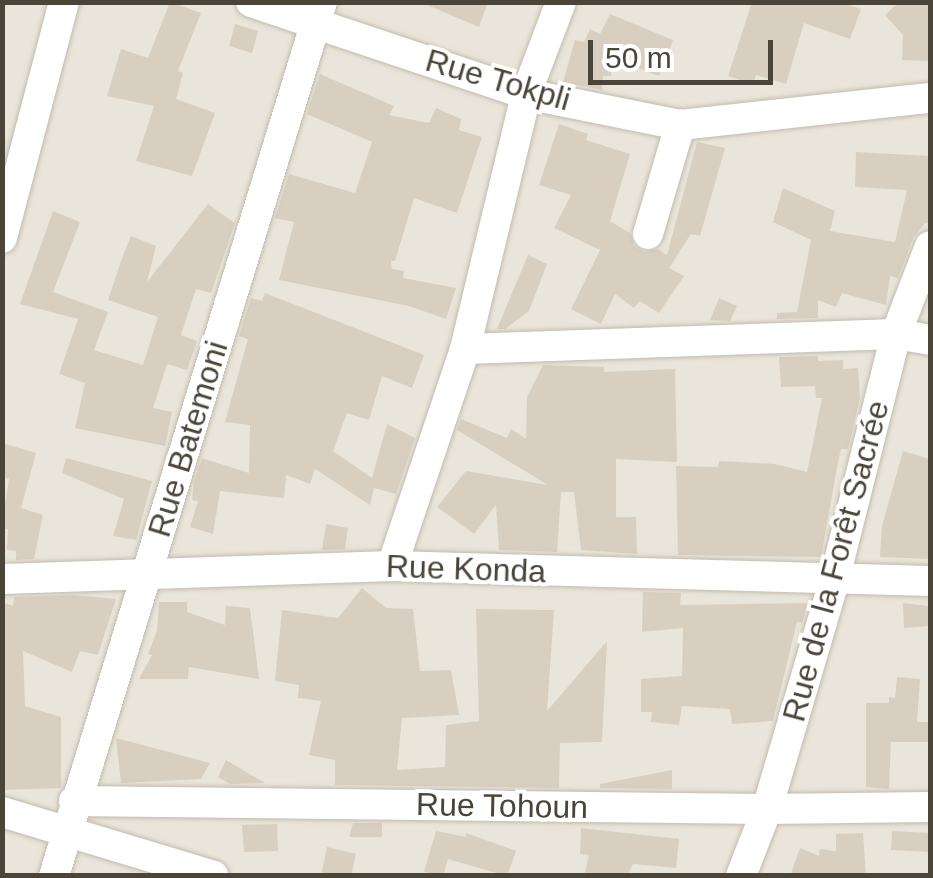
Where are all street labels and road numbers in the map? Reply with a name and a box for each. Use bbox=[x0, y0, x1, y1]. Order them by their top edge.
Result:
street label: Rue Tokpli bbox=[421, 41, 575, 119]
street label: Rue Batemoni bbox=[140, 336, 236, 542]
street label: Rue de la Forêt Sacrée bbox=[775, 396, 897, 726]
street label: Rue Konda bbox=[385, 547, 547, 591]
street label: Rue Tohoun bbox=[415, 785, 589, 827]

